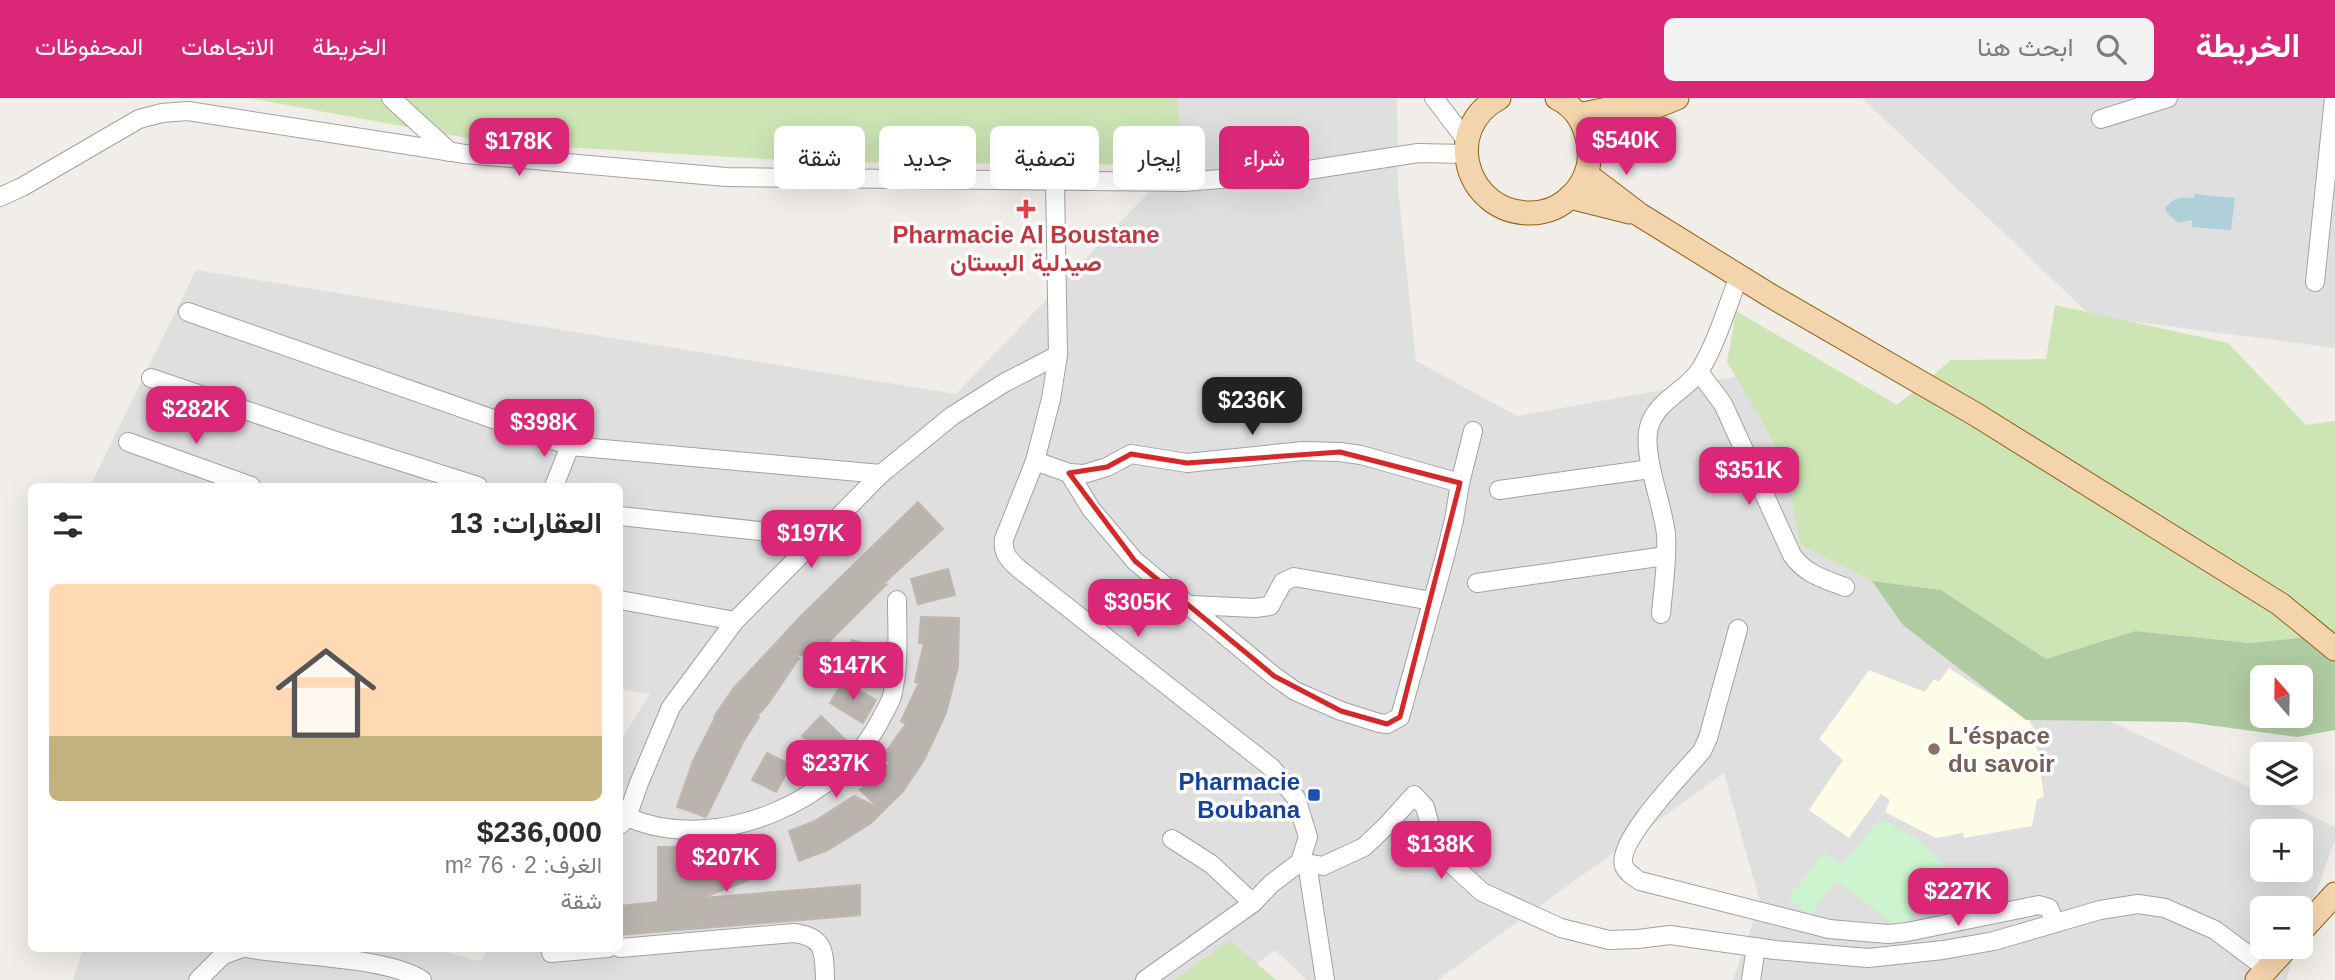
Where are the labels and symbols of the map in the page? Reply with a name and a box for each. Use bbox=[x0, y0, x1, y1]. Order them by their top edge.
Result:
pin: $178K bbox=[470, 118, 568, 178]
pin: $540K bbox=[1577, 118, 1675, 177]
marker: Pharmacie Al Boustane صيدلية البستان bbox=[1018, 201, 1034, 217]
place label: Pharmacie Al Boustane صيدلية البستان bbox=[892, 221, 1160, 277]
pin: $236K bbox=[1203, 378, 1301, 437]
pin: $282K bbox=[147, 386, 245, 446]
pin: $398K bbox=[495, 400, 593, 459]
pin: $351K bbox=[1700, 448, 1798, 507]
pin: $197K bbox=[762, 510, 860, 570]
pin: $305K bbox=[1089, 580, 1187, 639]
pin: $147K bbox=[804, 642, 902, 702]
north arrow bbox=[2250, 665, 2314, 728]
place label: L'éspace du savoir bbox=[1948, 722, 2055, 777]
pin: $237K bbox=[787, 740, 885, 800]
marker: L'éspace du savoir bbox=[1926, 741, 1942, 757]
place label: Pharmacie Boubana bbox=[1179, 768, 1301, 823]
marker: Pharmacie Boubana bbox=[1306, 787, 1322, 803]
pin: $138K bbox=[1392, 822, 1490, 881]
pin: $207K bbox=[677, 834, 775, 894]
pin: $227K bbox=[1909, 868, 2007, 928]

